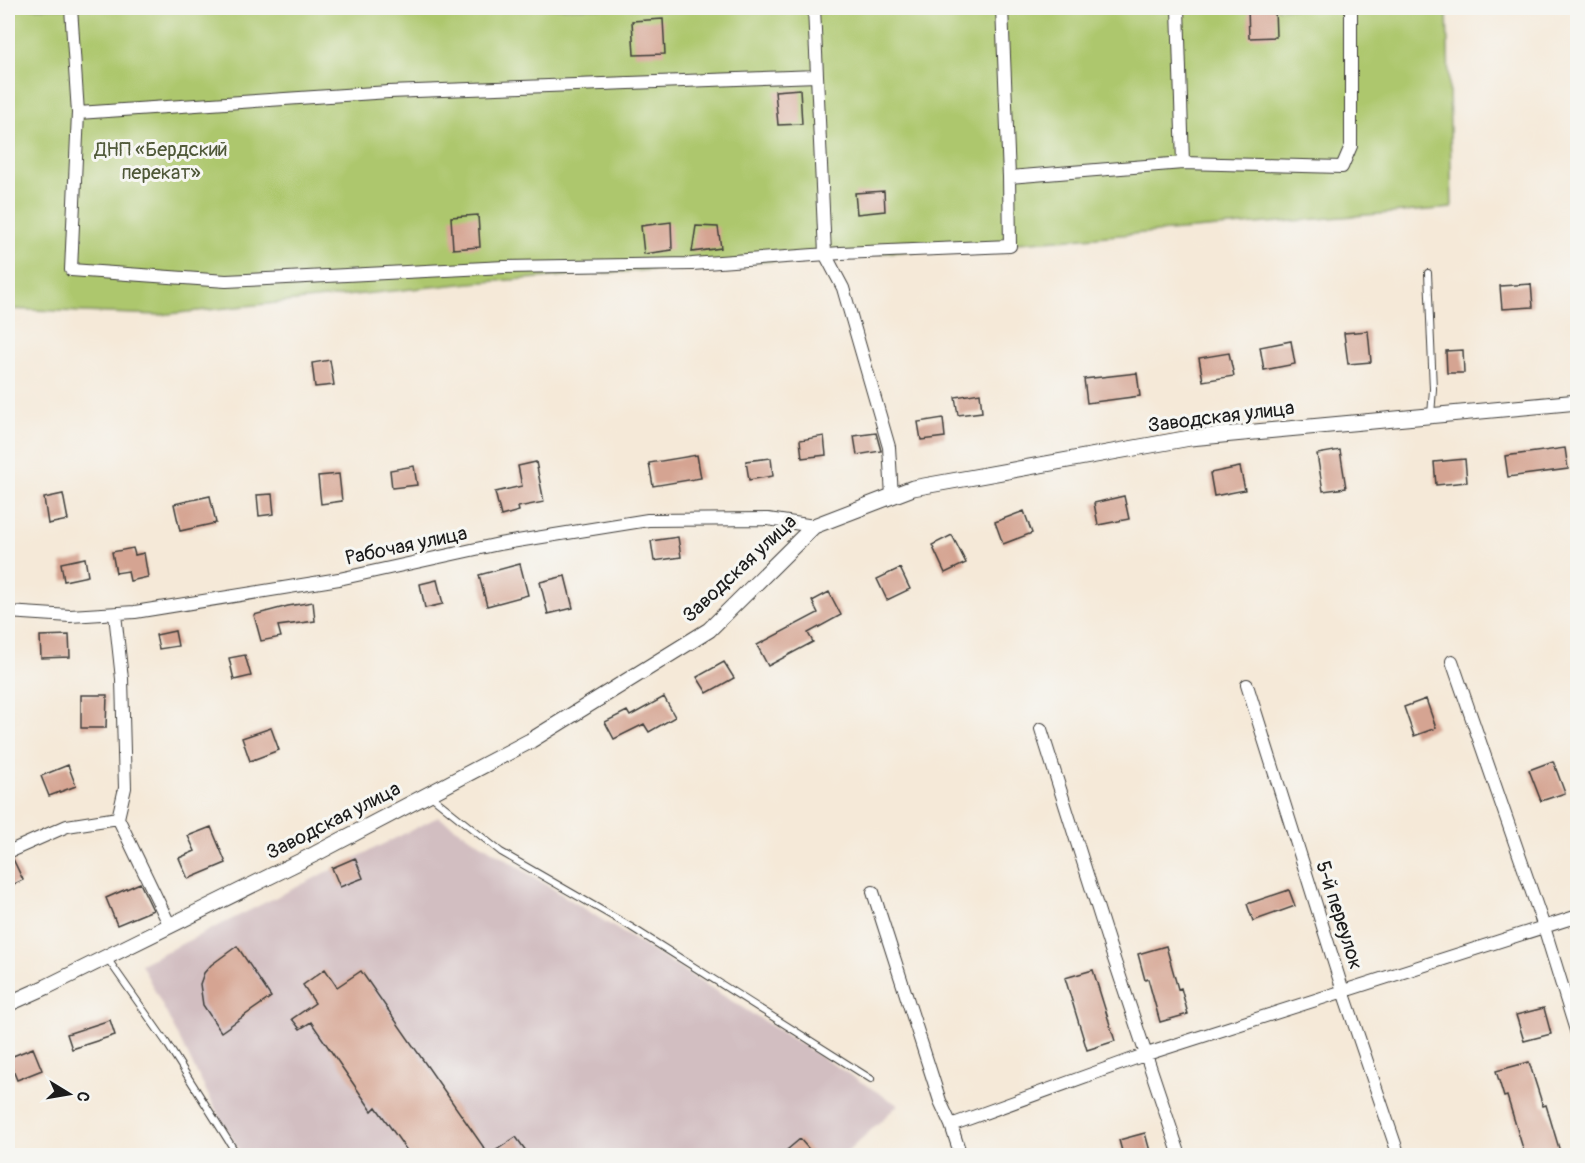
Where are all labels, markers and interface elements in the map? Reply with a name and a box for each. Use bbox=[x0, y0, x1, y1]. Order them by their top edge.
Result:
park label: ДНП «Бердский перекат» bbox=[93, 137, 228, 185]
street label: Заводская улица bbox=[1146, 395, 1296, 438]
street label: Заводская улица bbox=[677, 509, 802, 628]
street label: Рабочая улица bbox=[343, 520, 469, 571]
street label: Заводская улица bbox=[262, 776, 404, 865]
street label: 5-й переулок bbox=[1310, 858, 1369, 973]
north arrow bbox=[39, 1064, 99, 1124]
text: С bbox=[72, 1090, 94, 1104]

